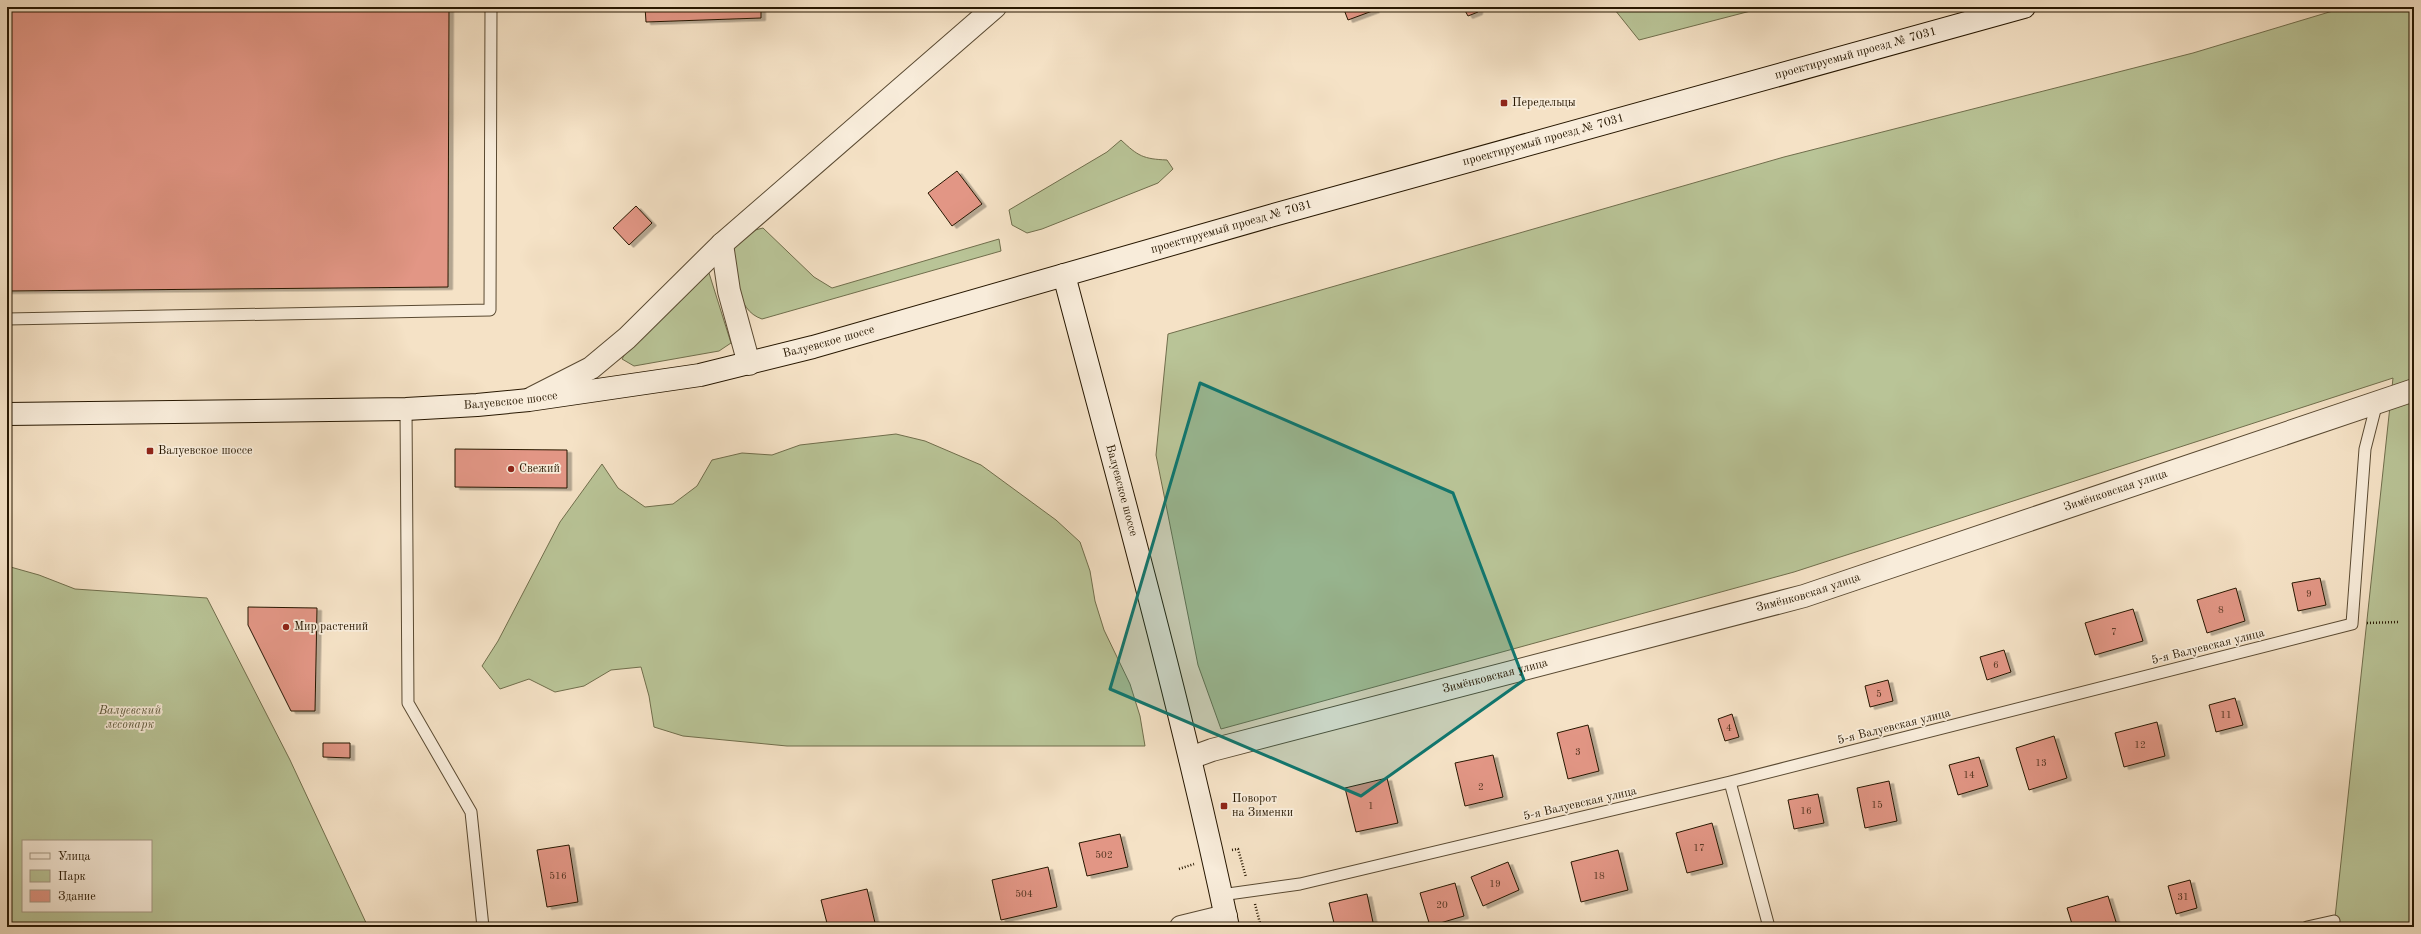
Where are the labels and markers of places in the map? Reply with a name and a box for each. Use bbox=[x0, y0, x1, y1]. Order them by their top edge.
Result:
place label: Передельцы bbox=[1512, 97, 1576, 109]
marker: Передельцы bbox=[1499, 98, 1509, 108]
place label: Валуевское шоссе bbox=[158, 445, 253, 457]
marker: Валуевское шоссе bbox=[145, 446, 155, 456]
place label: Свежий bbox=[519, 463, 560, 475]
marker: Свежий bbox=[506, 464, 516, 474]
place label: Мир растений bbox=[294, 621, 368, 633]
marker: Мир растений bbox=[281, 622, 291, 632]
place label: Поворот на Зименки bbox=[1232, 793, 1293, 819]
marker: Поворот на Зименки bbox=[1219, 801, 1229, 811]

